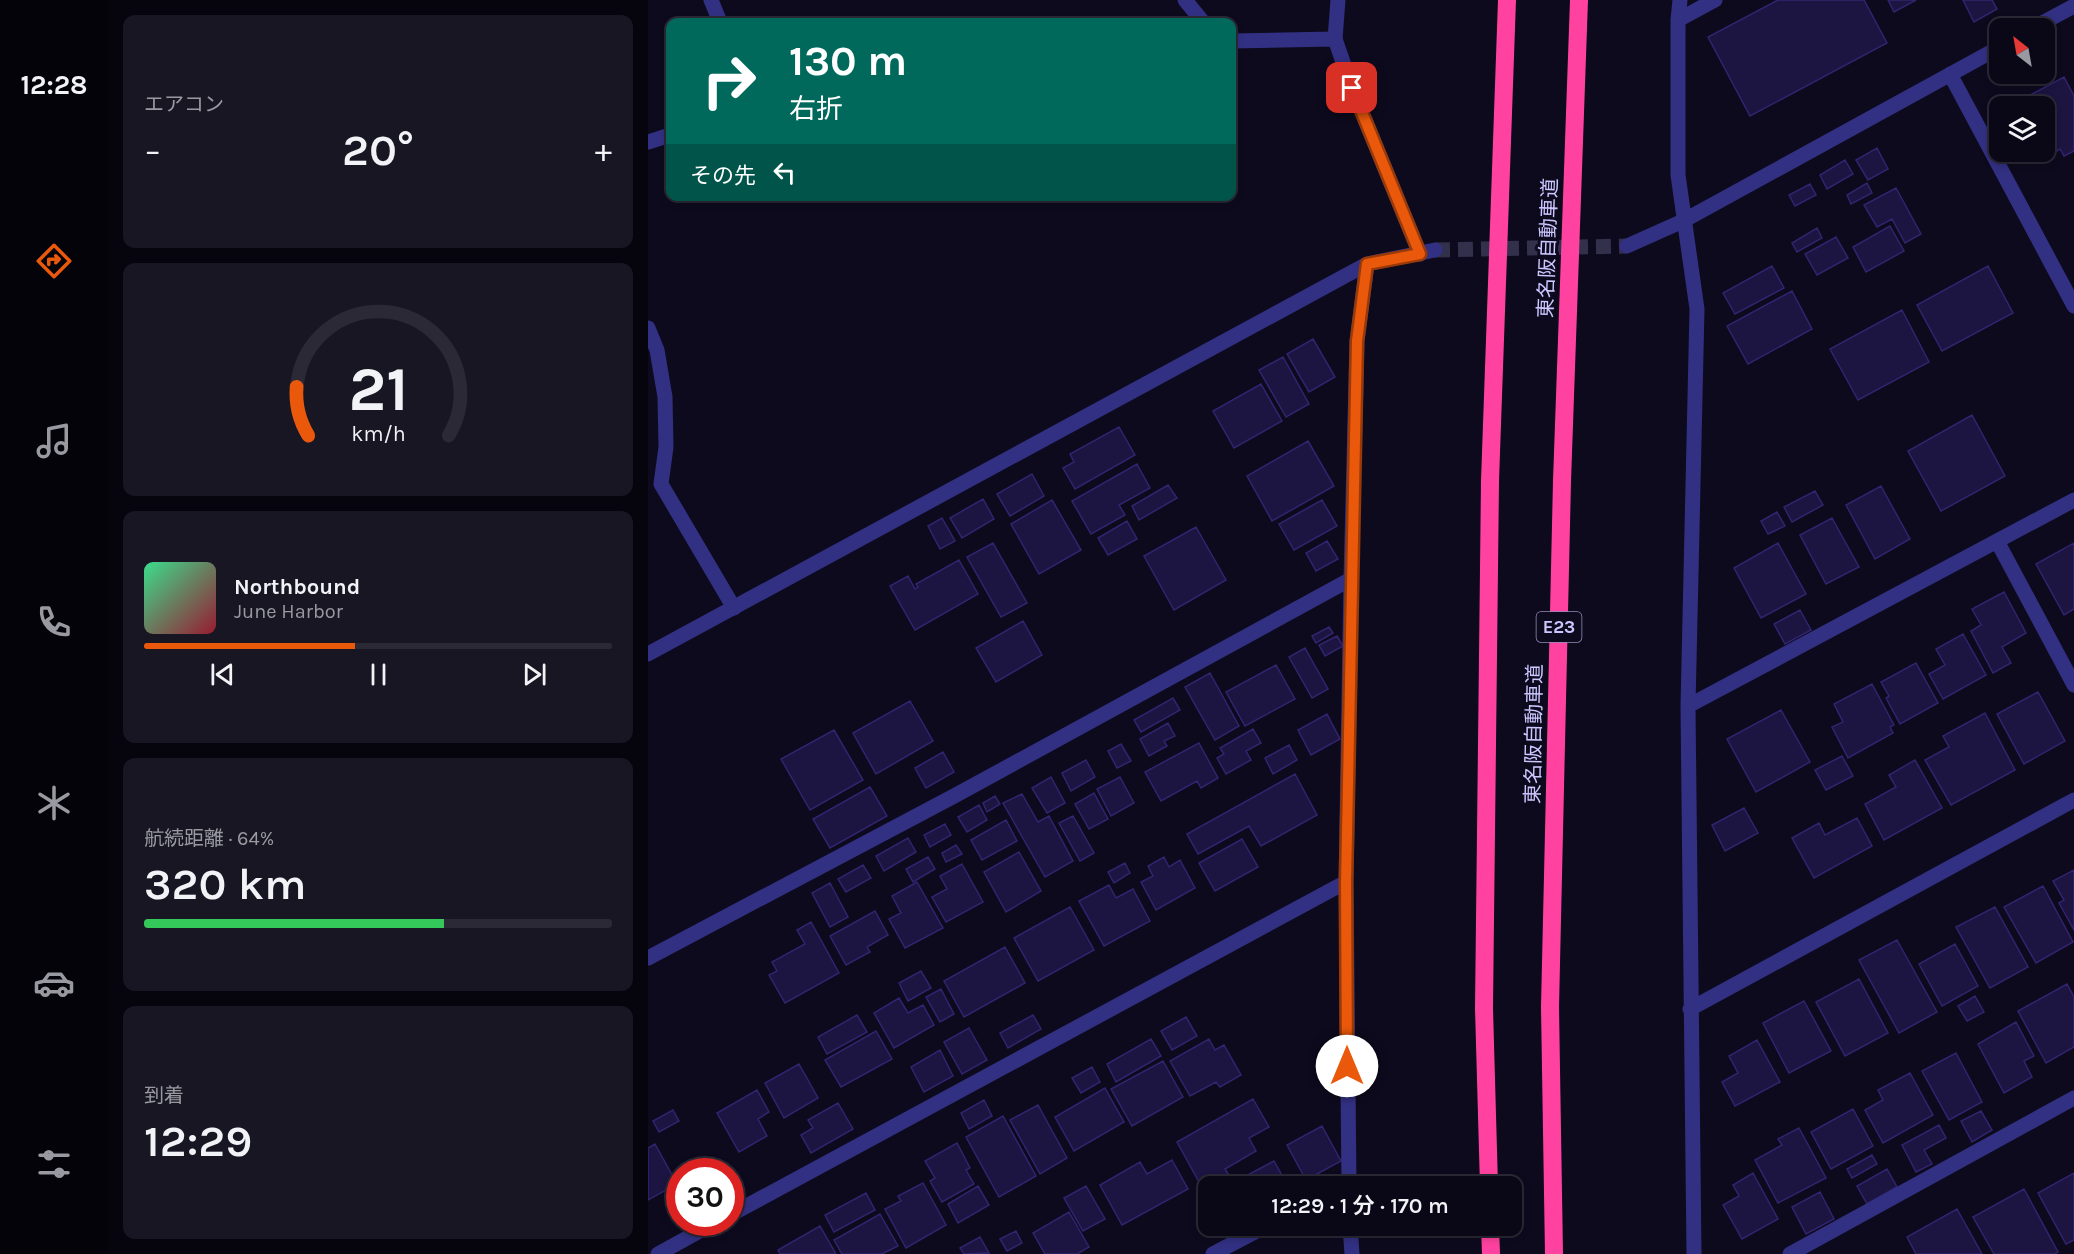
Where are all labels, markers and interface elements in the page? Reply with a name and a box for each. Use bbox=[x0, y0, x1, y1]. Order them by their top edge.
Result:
north arrow bbox=[1989, 18, 2055, 84]
map controls bbox=[1989, 18, 2055, 162]
text: 130 m bbox=[789, 36, 907, 86]
icon: right bbox=[690, 42, 768, 120]
pin bbox=[1326, 62, 1377, 113]
text: 12:28 bbox=[20, 69, 88, 101]
icon: arrive bbox=[1335, 71, 1368, 104]
text: エアコン bbox=[144, 93, 224, 116]
text: 右折 bbox=[789, 93, 843, 125]
button: layers bbox=[1989, 96, 2055, 162]
text: 20° bbox=[342, 124, 414, 176]
text: − bbox=[144, 131, 161, 169]
text: + bbox=[595, 131, 612, 169]
icon: left bbox=[768, 156, 801, 189]
text: その先 bbox=[690, 163, 756, 189]
street label: 東名阪自動車道 bbox=[1534, 178, 1562, 318]
icon: directions bbox=[33, 240, 75, 282]
text: 21 bbox=[348, 353, 408, 426]
icon: music bbox=[33, 420, 75, 462]
text: km/h bbox=[351, 422, 405, 447]
text: Northbound bbox=[234, 574, 360, 600]
text: June Harbor bbox=[234, 600, 343, 623]
icon: phone bbox=[33, 601, 75, 643]
road number: E23 bbox=[1536, 612, 1582, 642]
icon: previous bbox=[206, 658, 239, 691]
icon: pause bbox=[362, 658, 395, 691]
icon: next bbox=[518, 658, 551, 691]
street label: 東名阪自動車道 bbox=[1521, 664, 1547, 804]
icon: climate bbox=[33, 782, 75, 824]
text: 航続距離 · 64% bbox=[144, 827, 274, 850]
text: 320 km bbox=[144, 858, 307, 910]
icon: car bbox=[33, 962, 75, 1004]
position arrow bbox=[1315, 1034, 1379, 1098]
text: 到着 bbox=[144, 1084, 184, 1107]
text: 12:29 bbox=[144, 1115, 252, 1167]
icon: filters bbox=[33, 1143, 75, 1185]
speed limit sign: 30 bbox=[666, 1158, 744, 1236]
text: 12:29 · 1 分 · 170 m bbox=[1271, 1193, 1449, 1219]

